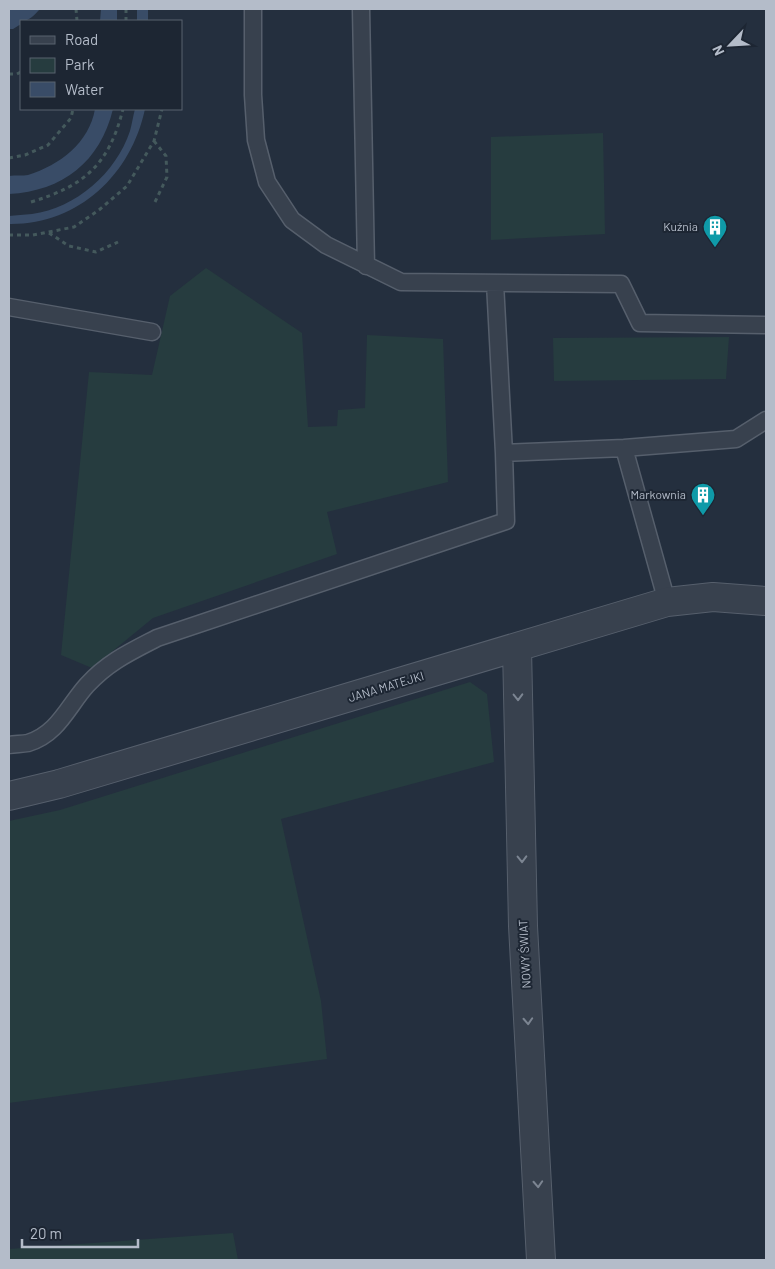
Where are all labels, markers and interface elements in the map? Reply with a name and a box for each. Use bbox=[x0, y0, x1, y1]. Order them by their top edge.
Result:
legend bbox=[20, 20, 182, 110]
north arrow bbox=[705, 20, 755, 70]
text: Road bbox=[65, 30, 98, 48]
text: N bbox=[708, 43, 727, 59]
text: Park bbox=[65, 55, 95, 73]
text: Water bbox=[65, 80, 104, 98]
building icon: Kuźnia bbox=[702, 214, 728, 248]
place label: Kuźnia bbox=[663, 219, 698, 233]
building icon: Markownia bbox=[690, 482, 716, 516]
place label: Markownia bbox=[631, 487, 686, 501]
street label: JANA MATEJKI bbox=[346, 668, 425, 704]
one-way arrow bbox=[513, 693, 523, 701]
one-way arrow bbox=[517, 856, 527, 863]
street label: NOWY ŚWIAT bbox=[515, 919, 533, 989]
one-way arrow bbox=[523, 1018, 534, 1026]
one-way arrow bbox=[532, 1180, 543, 1188]
scale bar bbox=[22, 1216, 139, 1248]
text: 20 m bbox=[30, 1224, 62, 1242]

